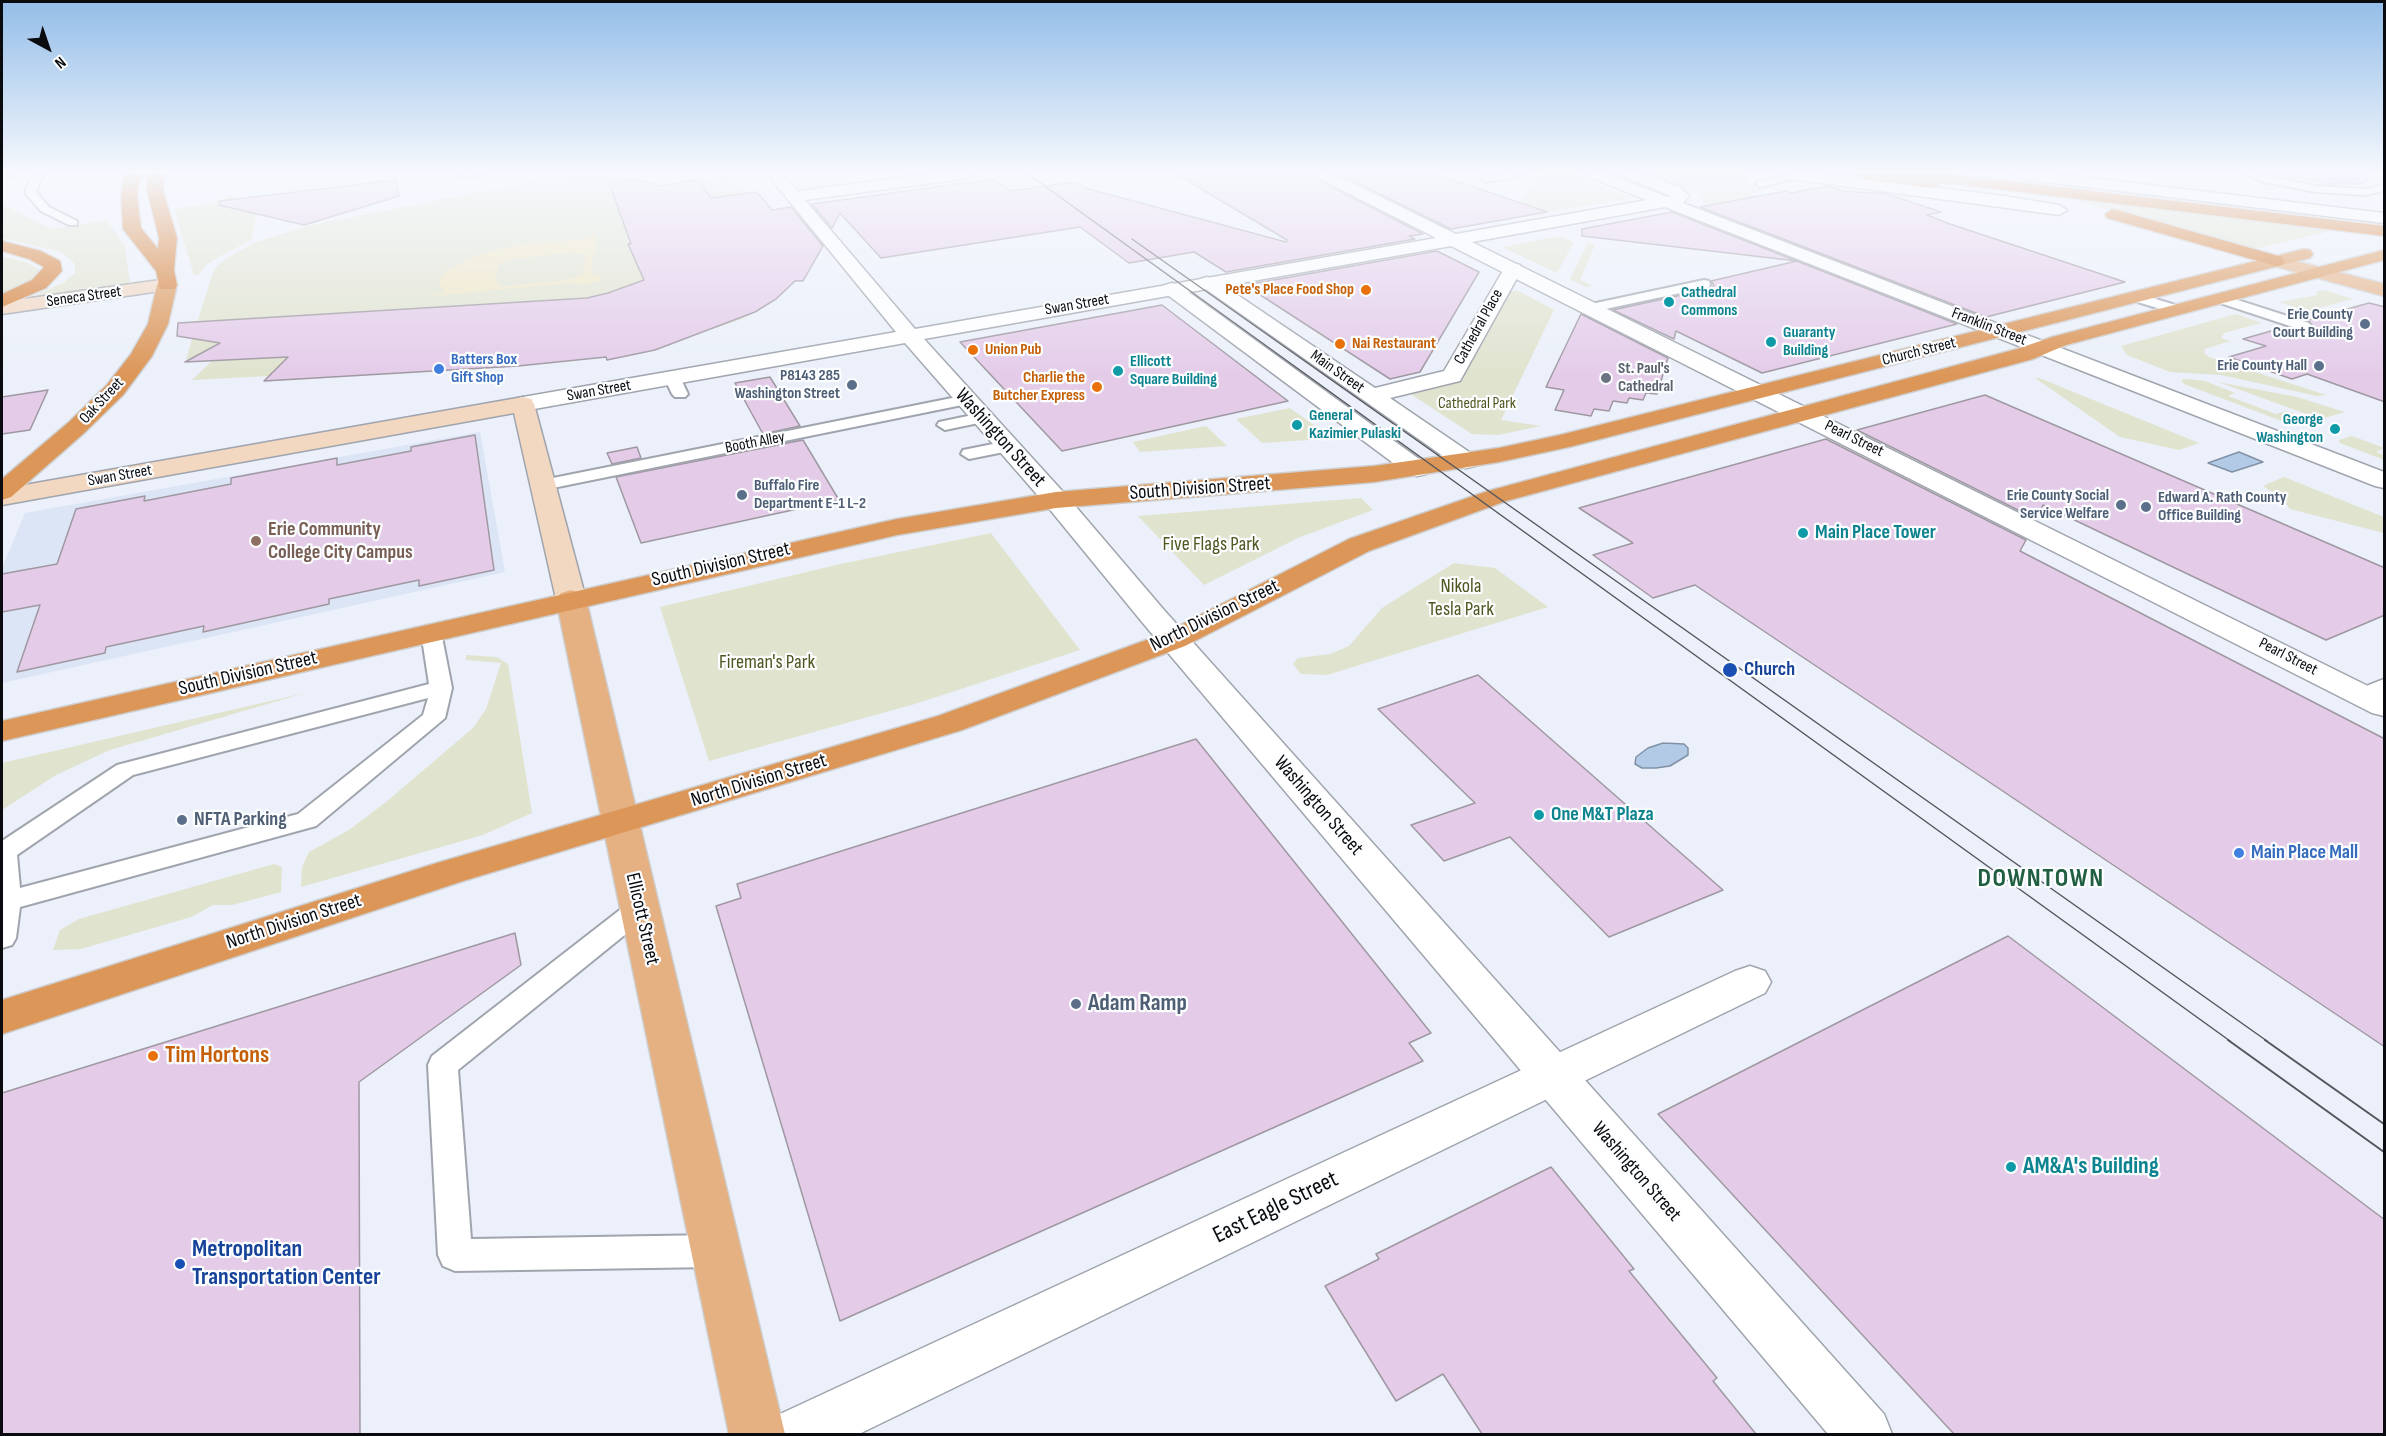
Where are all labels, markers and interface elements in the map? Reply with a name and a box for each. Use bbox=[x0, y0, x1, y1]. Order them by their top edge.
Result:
north arrow bbox=[18, 18, 78, 78]
text: N bbox=[51, 52, 69, 72]
place label: Pete's Place Food Shop bbox=[1225, 280, 1354, 300]
street label: Seneca Street bbox=[45, 282, 123, 312]
marker: Pete's Place Food Shop bbox=[1359, 283, 1373, 297]
place label: Cathedral Commons bbox=[1681, 283, 1738, 321]
street label: Cathedral Place bbox=[1450, 286, 1508, 368]
street label: Swan Street bbox=[1043, 290, 1111, 320]
marker: Cathedral Commons bbox=[1662, 295, 1676, 309]
street label: Franklin Street bbox=[1949, 304, 2029, 350]
place label: Erie County Court Building bbox=[2273, 305, 2353, 343]
marker: Erie County Court Building bbox=[2358, 317, 2372, 331]
place label: Guaranty Building bbox=[1783, 323, 1835, 361]
place label: Nai Restaurant bbox=[1352, 334, 1436, 354]
street label: Church Street bbox=[1880, 334, 1958, 370]
marker: Guaranty Building bbox=[1764, 335, 1778, 349]
marker: Nai Restaurant bbox=[1333, 337, 1347, 351]
place label: Union Pub bbox=[985, 340, 1041, 360]
marker: Union Pub bbox=[966, 343, 980, 357]
street label: Main Street bbox=[1306, 346, 1368, 398]
place label: Batters Box Gift Shop bbox=[451, 350, 517, 388]
place label: Ellicott Square Building bbox=[1130, 352, 1217, 390]
place label: Erie County Hall bbox=[2217, 356, 2307, 376]
place label: St. Paul's Cathedral bbox=[1618, 359, 1673, 397]
marker: Erie County Hall bbox=[2312, 359, 2326, 373]
marker: Batters Box Gift Shop bbox=[432, 362, 446, 376]
marker: Ellicott Square Building bbox=[1111, 364, 1125, 378]
place label: P8143 285 Washington Street bbox=[734, 366, 840, 404]
place label: Charlie the Butcher Express bbox=[993, 368, 1085, 406]
marker: St. Paul's Cathedral bbox=[1599, 371, 1613, 385]
street label: Oak Street bbox=[76, 374, 128, 428]
street label: Swan Street bbox=[565, 376, 633, 406]
marker: P8143 285 Washington Street bbox=[845, 378, 859, 392]
marker: Charlie the Butcher Express bbox=[1090, 380, 1104, 394]
street label: Washington Street bbox=[950, 384, 1050, 492]
park label: Cathedral Park bbox=[1438, 394, 1516, 414]
place label: General Kazimier Pulaski bbox=[1309, 406, 1401, 444]
place label: George Washington bbox=[2256, 410, 2323, 448]
street label: Pearl Street bbox=[1821, 417, 1887, 461]
marker: General Kazimier Pulaski bbox=[1290, 418, 1304, 432]
marker: George Washington bbox=[2328, 422, 2342, 436]
street label: Booth Alley bbox=[724, 428, 786, 458]
street label: Swan Street bbox=[86, 461, 154, 491]
street label: South Division Street bbox=[1129, 472, 1271, 506]
place label: Buffalo Fire Department E-1 L-2 bbox=[754, 476, 866, 514]
place label: Erie County Social Service Welfare bbox=[2007, 486, 2109, 524]
marker: Buffalo Fire Department E-1 L-2 bbox=[735, 488, 749, 502]
place label: Edward A. Rath County Office Building bbox=[2158, 488, 2286, 526]
marker: Erie County Social Service Welfare bbox=[2114, 498, 2128, 512]
marker: Edward A. Rath County Office Building bbox=[2139, 500, 2153, 514]
place label: Erie Community College City Campus bbox=[268, 518, 413, 565]
place label: Main Place Tower bbox=[1815, 521, 1936, 545]
marker: Main Place Tower bbox=[1796, 526, 1810, 540]
park label: Five Flags Park bbox=[1162, 533, 1260, 557]
marker: Erie Community College City Campus bbox=[249, 534, 263, 548]
street label: South Division Street bbox=[650, 537, 792, 593]
street label: North Division Street bbox=[1147, 574, 1283, 658]
park label: Nikola Tesla Park bbox=[1428, 575, 1494, 622]
street label: Pearl Street bbox=[2255, 634, 2321, 680]
street label: South Division Street bbox=[177, 646, 319, 702]
park label: Fireman's Park bbox=[719, 651, 815, 675]
place label: Church bbox=[1744, 658, 1795, 682]
marker: Church bbox=[1721, 661, 1739, 679]
street label: North Division Street bbox=[688, 749, 830, 813]
street label: Washington Street bbox=[1268, 751, 1368, 861]
place label: One M&T Plaza bbox=[1551, 803, 1654, 827]
place label: NFTA Parking bbox=[194, 808, 287, 832]
marker: One M&T Plaza bbox=[1532, 808, 1546, 822]
marker: NFTA Parking bbox=[175, 813, 189, 827]
place label: Main Place Mall bbox=[2251, 841, 2358, 865]
marker: Main Place Mall bbox=[2232, 846, 2246, 860]
district label: DOWNTOWN bbox=[1977, 863, 2105, 895]
street label: Ellicott Street bbox=[620, 871, 664, 967]
street label: North Division Street bbox=[223, 889, 365, 955]
place label: Adam Ramp bbox=[1088, 990, 1187, 1018]
marker: Adam Ramp bbox=[1069, 997, 1083, 1011]
place label: Tim Hortons bbox=[165, 1042, 269, 1070]
marker: Tim Hortons bbox=[146, 1049, 160, 1063]
street label: Washington Street bbox=[1586, 1117, 1686, 1227]
place label: AM&A's Building bbox=[2023, 1153, 2159, 1181]
marker: AM&A's Building bbox=[2004, 1160, 2018, 1174]
street label: East Eagle Street bbox=[1209, 1165, 1343, 1251]
place label: Metropolitan Transportation Center bbox=[192, 1236, 381, 1292]
marker: Metropolitan Transportation Center bbox=[173, 1257, 187, 1271]

